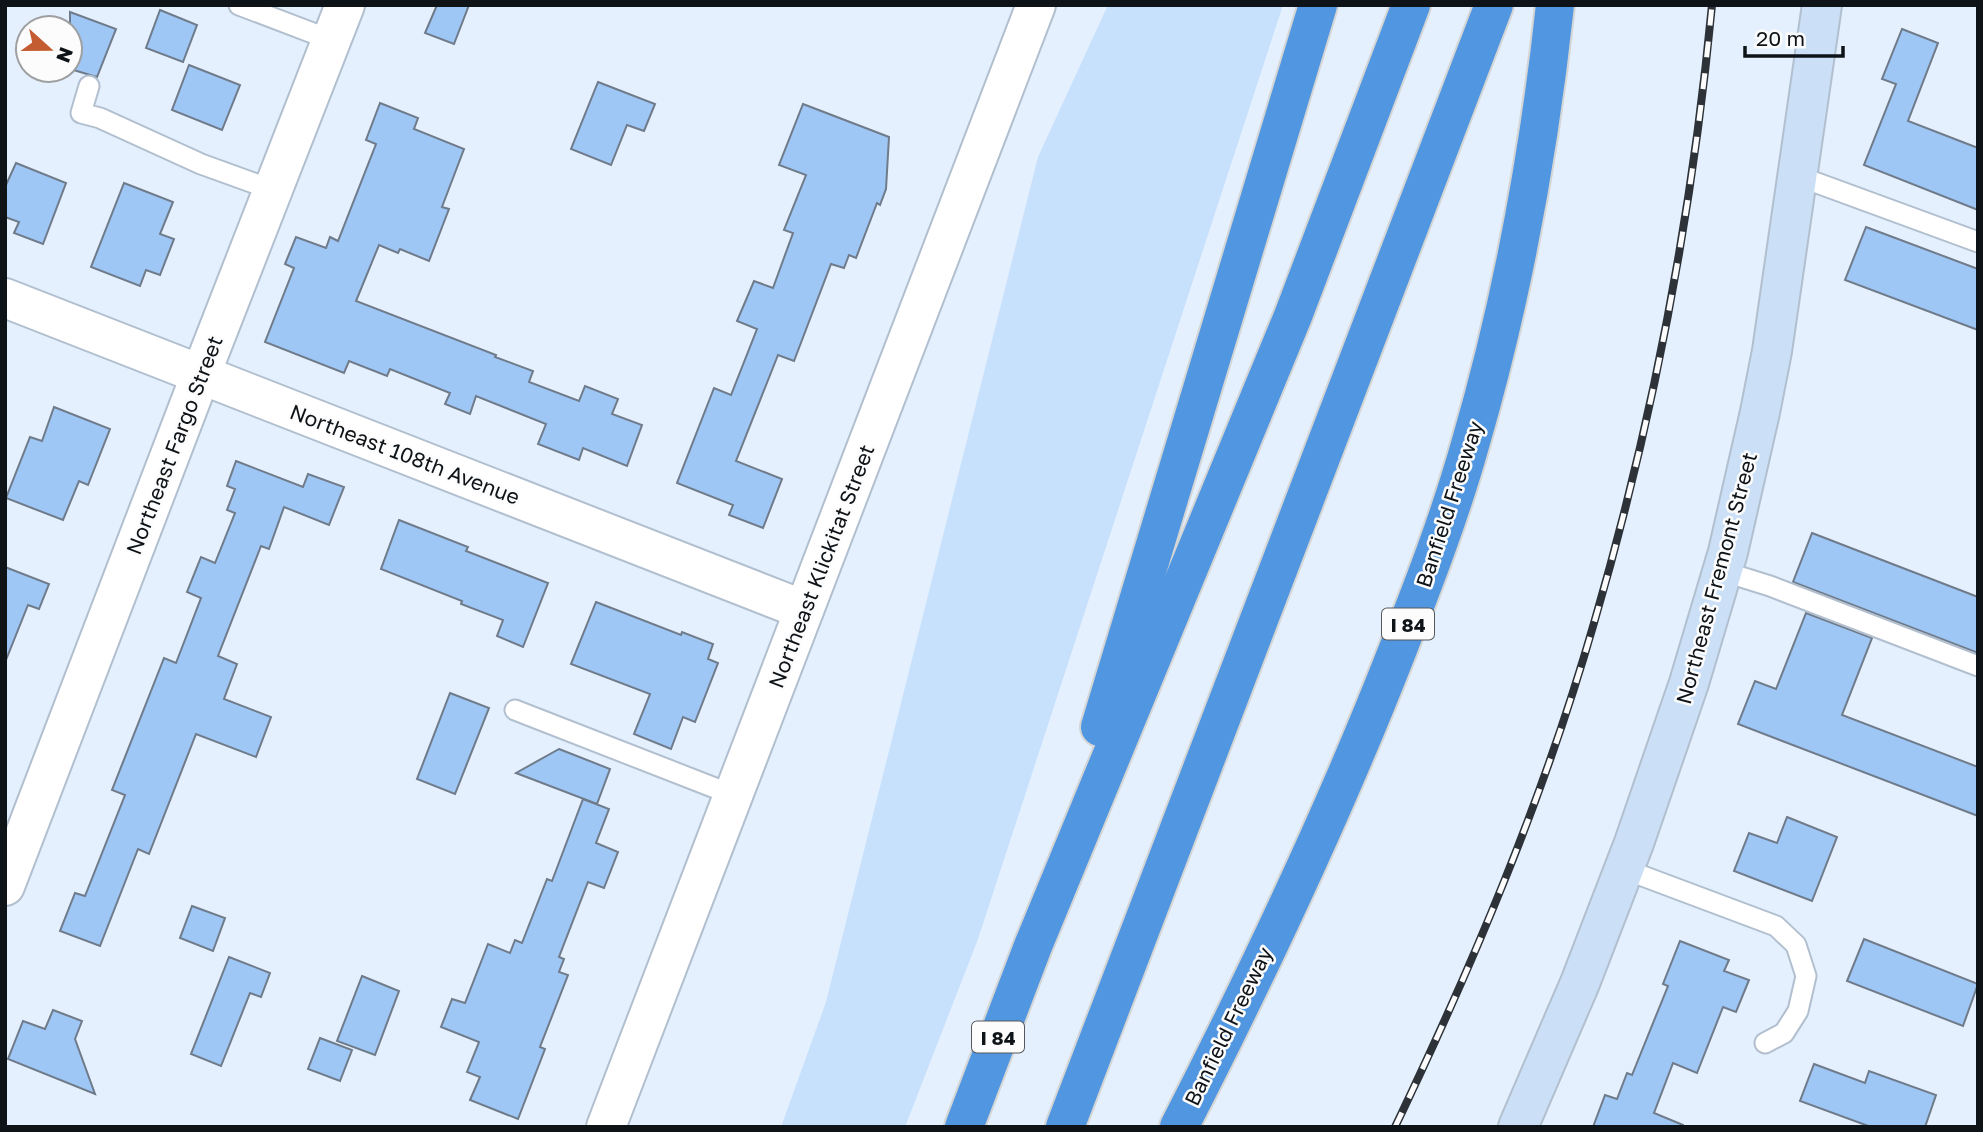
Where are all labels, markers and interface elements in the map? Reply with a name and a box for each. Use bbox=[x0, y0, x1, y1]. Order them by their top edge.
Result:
north arrow bbox=[14, 14, 84, 84]
scale bar bbox=[1745, 14, 1843, 58]
text: 20 m bbox=[1756, 25, 1805, 51]
text: N bbox=[52, 44, 79, 66]
street label: Northeast Fargo Street bbox=[120, 332, 228, 558]
street label: Northeast 108th Avenue bbox=[286, 398, 524, 510]
street label: Banfield Freeway bbox=[1410, 417, 1488, 590]
street label: Northeast Klickitat Street bbox=[762, 441, 880, 691]
street label: Northeast Fremont Street bbox=[1670, 449, 1762, 707]
road number: I 84 bbox=[1382, 608, 1434, 639]
street label: Banfield Freeway bbox=[1178, 942, 1278, 1110]
road number: I 84 bbox=[972, 1021, 1024, 1052]

